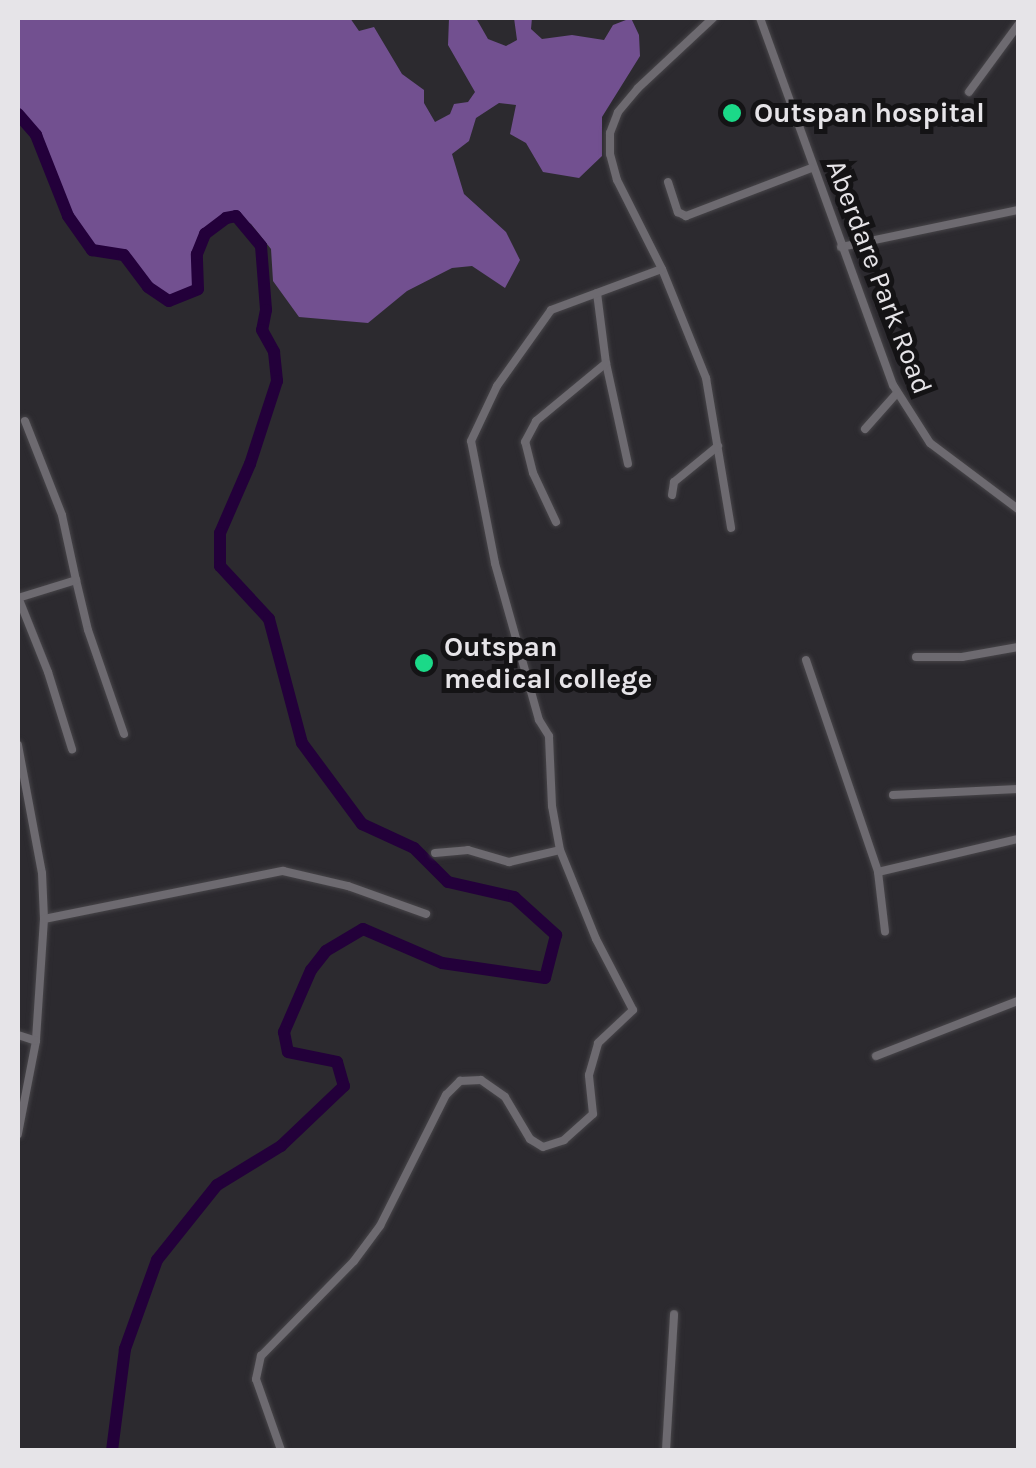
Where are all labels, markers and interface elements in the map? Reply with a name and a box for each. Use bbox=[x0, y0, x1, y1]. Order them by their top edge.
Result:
place label: Outspan hospital bbox=[754, 96, 985, 130]
marker: Outspan hospital bbox=[719, 100, 745, 126]
street label: Aberdare Park Road bbox=[819, 155, 939, 399]
place label: Outspan medical college bbox=[444, 630, 652, 696]
marker: Outspan medical college bbox=[413, 652, 435, 674]

